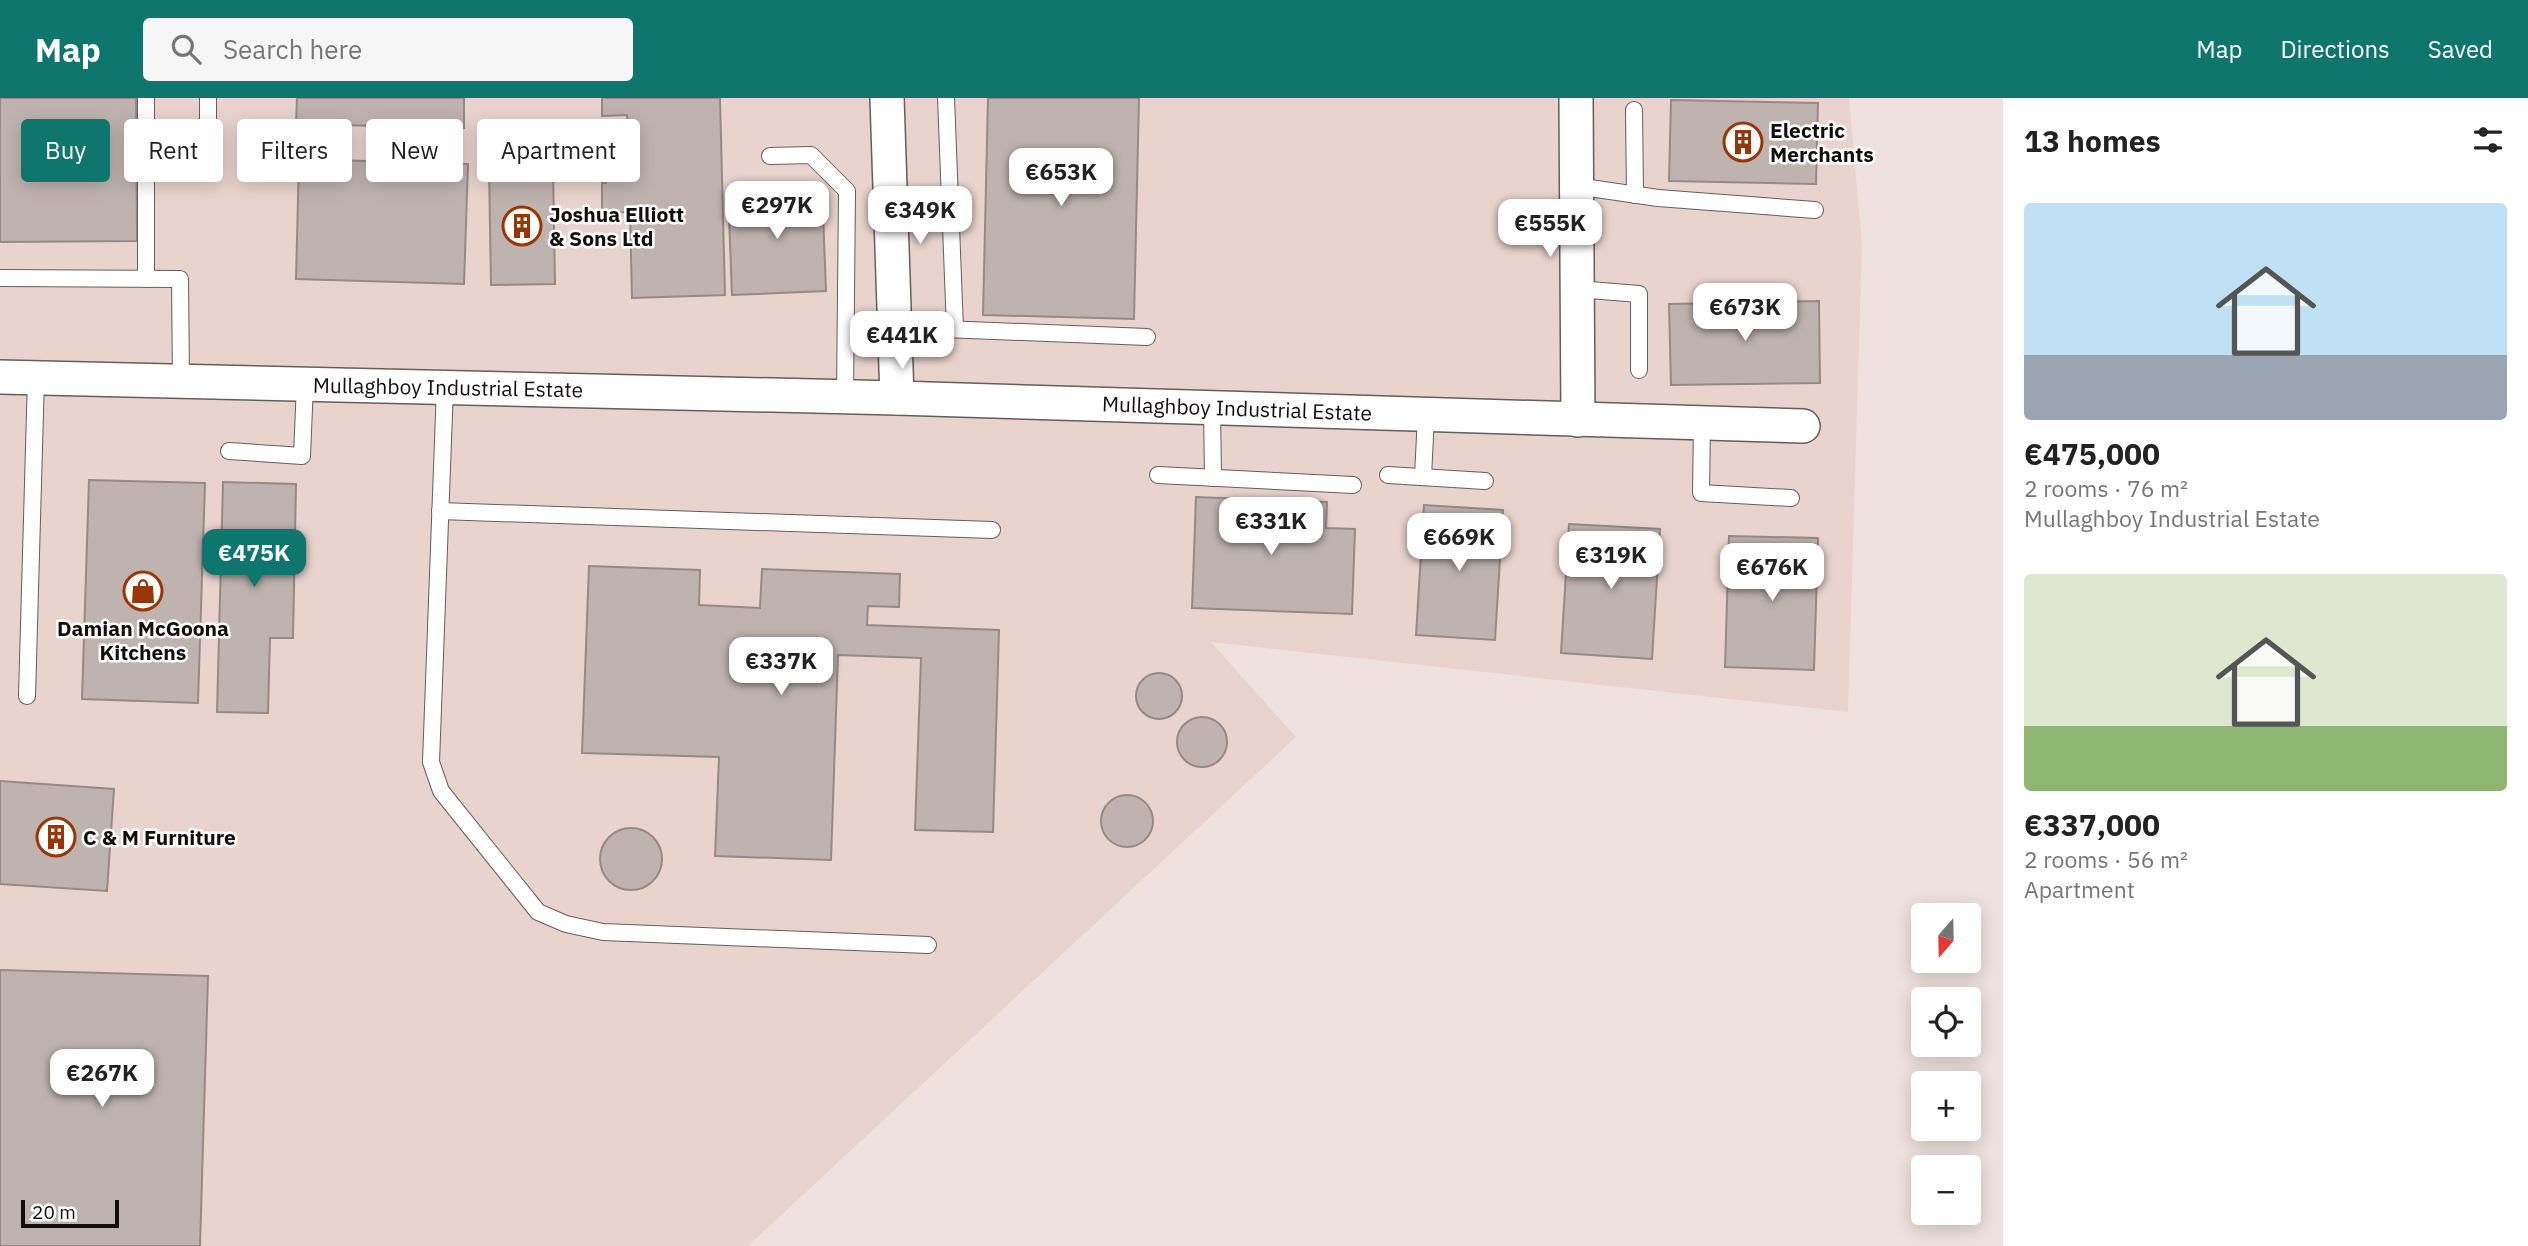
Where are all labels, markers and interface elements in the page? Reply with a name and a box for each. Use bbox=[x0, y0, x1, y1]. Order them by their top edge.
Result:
search box bbox=[143, 18, 633, 81]
text: Map bbox=[35, 28, 101, 71]
icon: search bbox=[167, 30, 205, 68]
text: Search here bbox=[223, 32, 362, 66]
text: Map bbox=[2196, 33, 2242, 65]
text: Directions bbox=[2280, 33, 2390, 65]
text: Saved bbox=[2428, 33, 2493, 65]
place label: Electric Merchants bbox=[1770, 116, 1874, 168]
chip: Buy bbox=[21, 119, 110, 182]
chip: Rent bbox=[124, 119, 223, 182]
chip: Filters bbox=[237, 119, 352, 182]
chip: New bbox=[366, 119, 463, 182]
chip: Apartment bbox=[477, 119, 640, 182]
building icon: Electric Merchants bbox=[1722, 121, 1764, 163]
text: 13 homes bbox=[2024, 121, 2161, 160]
icon: filters bbox=[2469, 121, 2507, 159]
pin: €653K bbox=[1012, 148, 1110, 208]
text: €653K bbox=[1025, 156, 1097, 186]
pin: €297K bbox=[728, 181, 826, 241]
pin: €349K bbox=[871, 186, 969, 246]
text: €297K bbox=[741, 189, 813, 219]
text: €349K bbox=[884, 194, 956, 224]
place label: Joshua Elliott & Sons Ltd bbox=[549, 200, 684, 252]
pin: €555K bbox=[1501, 200, 1599, 259]
building icon: Joshua Elliott & Sons Ltd bbox=[501, 205, 543, 247]
text: €555K bbox=[1514, 207, 1586, 237]
icon: home bbox=[2203, 248, 2329, 374]
pin: €673K bbox=[1696, 284, 1794, 343]
text: €673K bbox=[1709, 291, 1781, 321]
pin: €441K bbox=[853, 312, 951, 371]
text: €441K bbox=[866, 319, 938, 349]
street label: Mullaghboy Industrial Estate bbox=[313, 371, 583, 403]
street label: Mullaghboy Industrial Estate bbox=[1101, 389, 1373, 427]
text: €475,000 bbox=[2024, 434, 2160, 473]
text: 2 rooms · 76 m² bbox=[2024, 473, 2188, 503]
pin: €331K bbox=[1222, 498, 1320, 557]
text: Mullaghboy Industrial Estate bbox=[2024, 503, 2320, 533]
text: €331K bbox=[1235, 505, 1307, 535]
pin: €669K bbox=[1410, 514, 1508, 573]
text: €669K bbox=[1423, 521, 1495, 551]
pin: €475K bbox=[205, 530, 303, 589]
pin: €319K bbox=[1562, 532, 1660, 591]
text: €475K bbox=[218, 537, 290, 567]
text: €319K bbox=[1575, 539, 1647, 569]
pin: €676K bbox=[1723, 544, 1821, 603]
text: €676K bbox=[1736, 551, 1808, 581]
shop icon: Damian McGoona Kitchens bbox=[122, 570, 164, 612]
place label: Damian McGoona Kitchens bbox=[57, 614, 229, 666]
icon: home bbox=[2203, 619, 2329, 745]
pin: €337K bbox=[732, 638, 830, 697]
text: €337K bbox=[745, 645, 817, 675]
text: €337,000 bbox=[2024, 805, 2160, 844]
building icon: C & M Furniture bbox=[35, 816, 77, 858]
place label: C & M Furniture bbox=[83, 823, 236, 851]
text: 2 rooms · 56 m² bbox=[2024, 844, 2188, 874]
text: Apartment bbox=[2024, 874, 2135, 904]
north arrow bbox=[1911, 903, 1981, 973]
map controls bbox=[1911, 903, 1981, 1225]
button: locate bbox=[1911, 987, 1981, 1057]
pin: €267K bbox=[53, 1049, 151, 1109]
text: €267K bbox=[66, 1057, 138, 1087]
button: + bbox=[1911, 1071, 1981, 1141]
button: − bbox=[1911, 1155, 1981, 1225]
scale bar bbox=[21, 1197, 119, 1229]
text: 20 m bbox=[32, 1200, 76, 1224]

